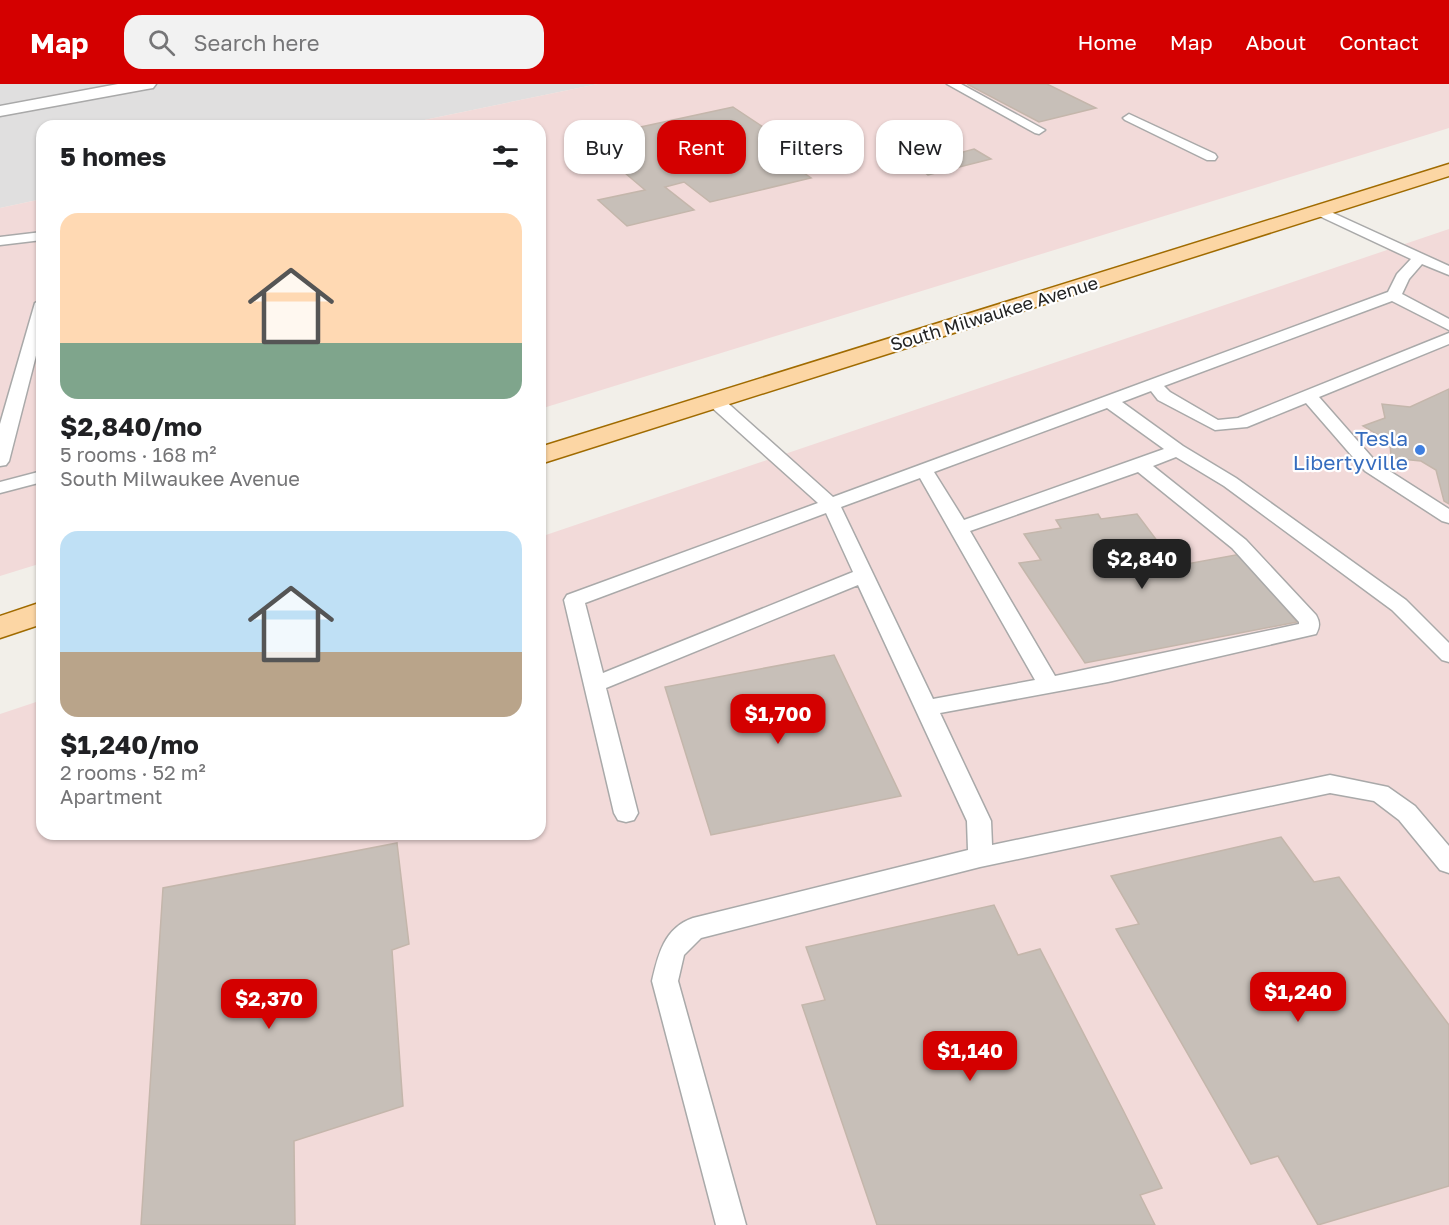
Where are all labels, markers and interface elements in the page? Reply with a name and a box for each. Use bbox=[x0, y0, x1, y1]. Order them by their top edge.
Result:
search box bbox=[124, 15, 544, 69]
text: Map bbox=[30, 26, 88, 59]
icon: search bbox=[145, 26, 178, 59]
text: Search here bbox=[193, 29, 319, 56]
text: Home bbox=[1077, 29, 1137, 55]
text: Map bbox=[1170, 29, 1213, 55]
text: About bbox=[1246, 29, 1306, 55]
text: Contact bbox=[1339, 29, 1419, 55]
chip: Buy bbox=[564, 120, 645, 174]
chip: Rent bbox=[657, 120, 746, 174]
chip: Filters bbox=[758, 120, 864, 174]
chip: New bbox=[876, 120, 963, 174]
icon: filters bbox=[489, 140, 522, 173]
text: 5 homes bbox=[60, 141, 166, 172]
icon: home bbox=[237, 252, 345, 360]
street label: South Milwaukee Avenue bbox=[888, 271, 1100, 355]
text: $2,840/mo bbox=[60, 411, 202, 442]
place label: Tesla Libertyville bbox=[1293, 425, 1408, 475]
text: 5 rooms · 168 m² bbox=[60, 442, 216, 466]
marker: Tesla Libertyville bbox=[1413, 443, 1427, 457]
text: South Milwaukee Avenue bbox=[60, 466, 300, 490]
pin: $2,840 bbox=[1093, 539, 1191, 590]
text: $2,840 bbox=[1107, 546, 1177, 570]
icon: home bbox=[237, 570, 345, 678]
pin: $1,700 bbox=[729, 694, 827, 745]
text: $1,700 bbox=[745, 701, 812, 725]
text: $1,240/mo bbox=[60, 729, 199, 760]
text: 2 rooms · 52 m² bbox=[60, 760, 206, 784]
text: Apartment bbox=[60, 784, 163, 808]
pin: $1,240 bbox=[1249, 972, 1347, 1023]
pin: $2,370 bbox=[220, 979, 318, 1030]
text: $1,240 bbox=[1264, 979, 1332, 1003]
text: $2,370 bbox=[235, 986, 303, 1010]
pin: $1,140 bbox=[921, 1031, 1019, 1082]
text: $1,140 bbox=[937, 1038, 1003, 1062]

